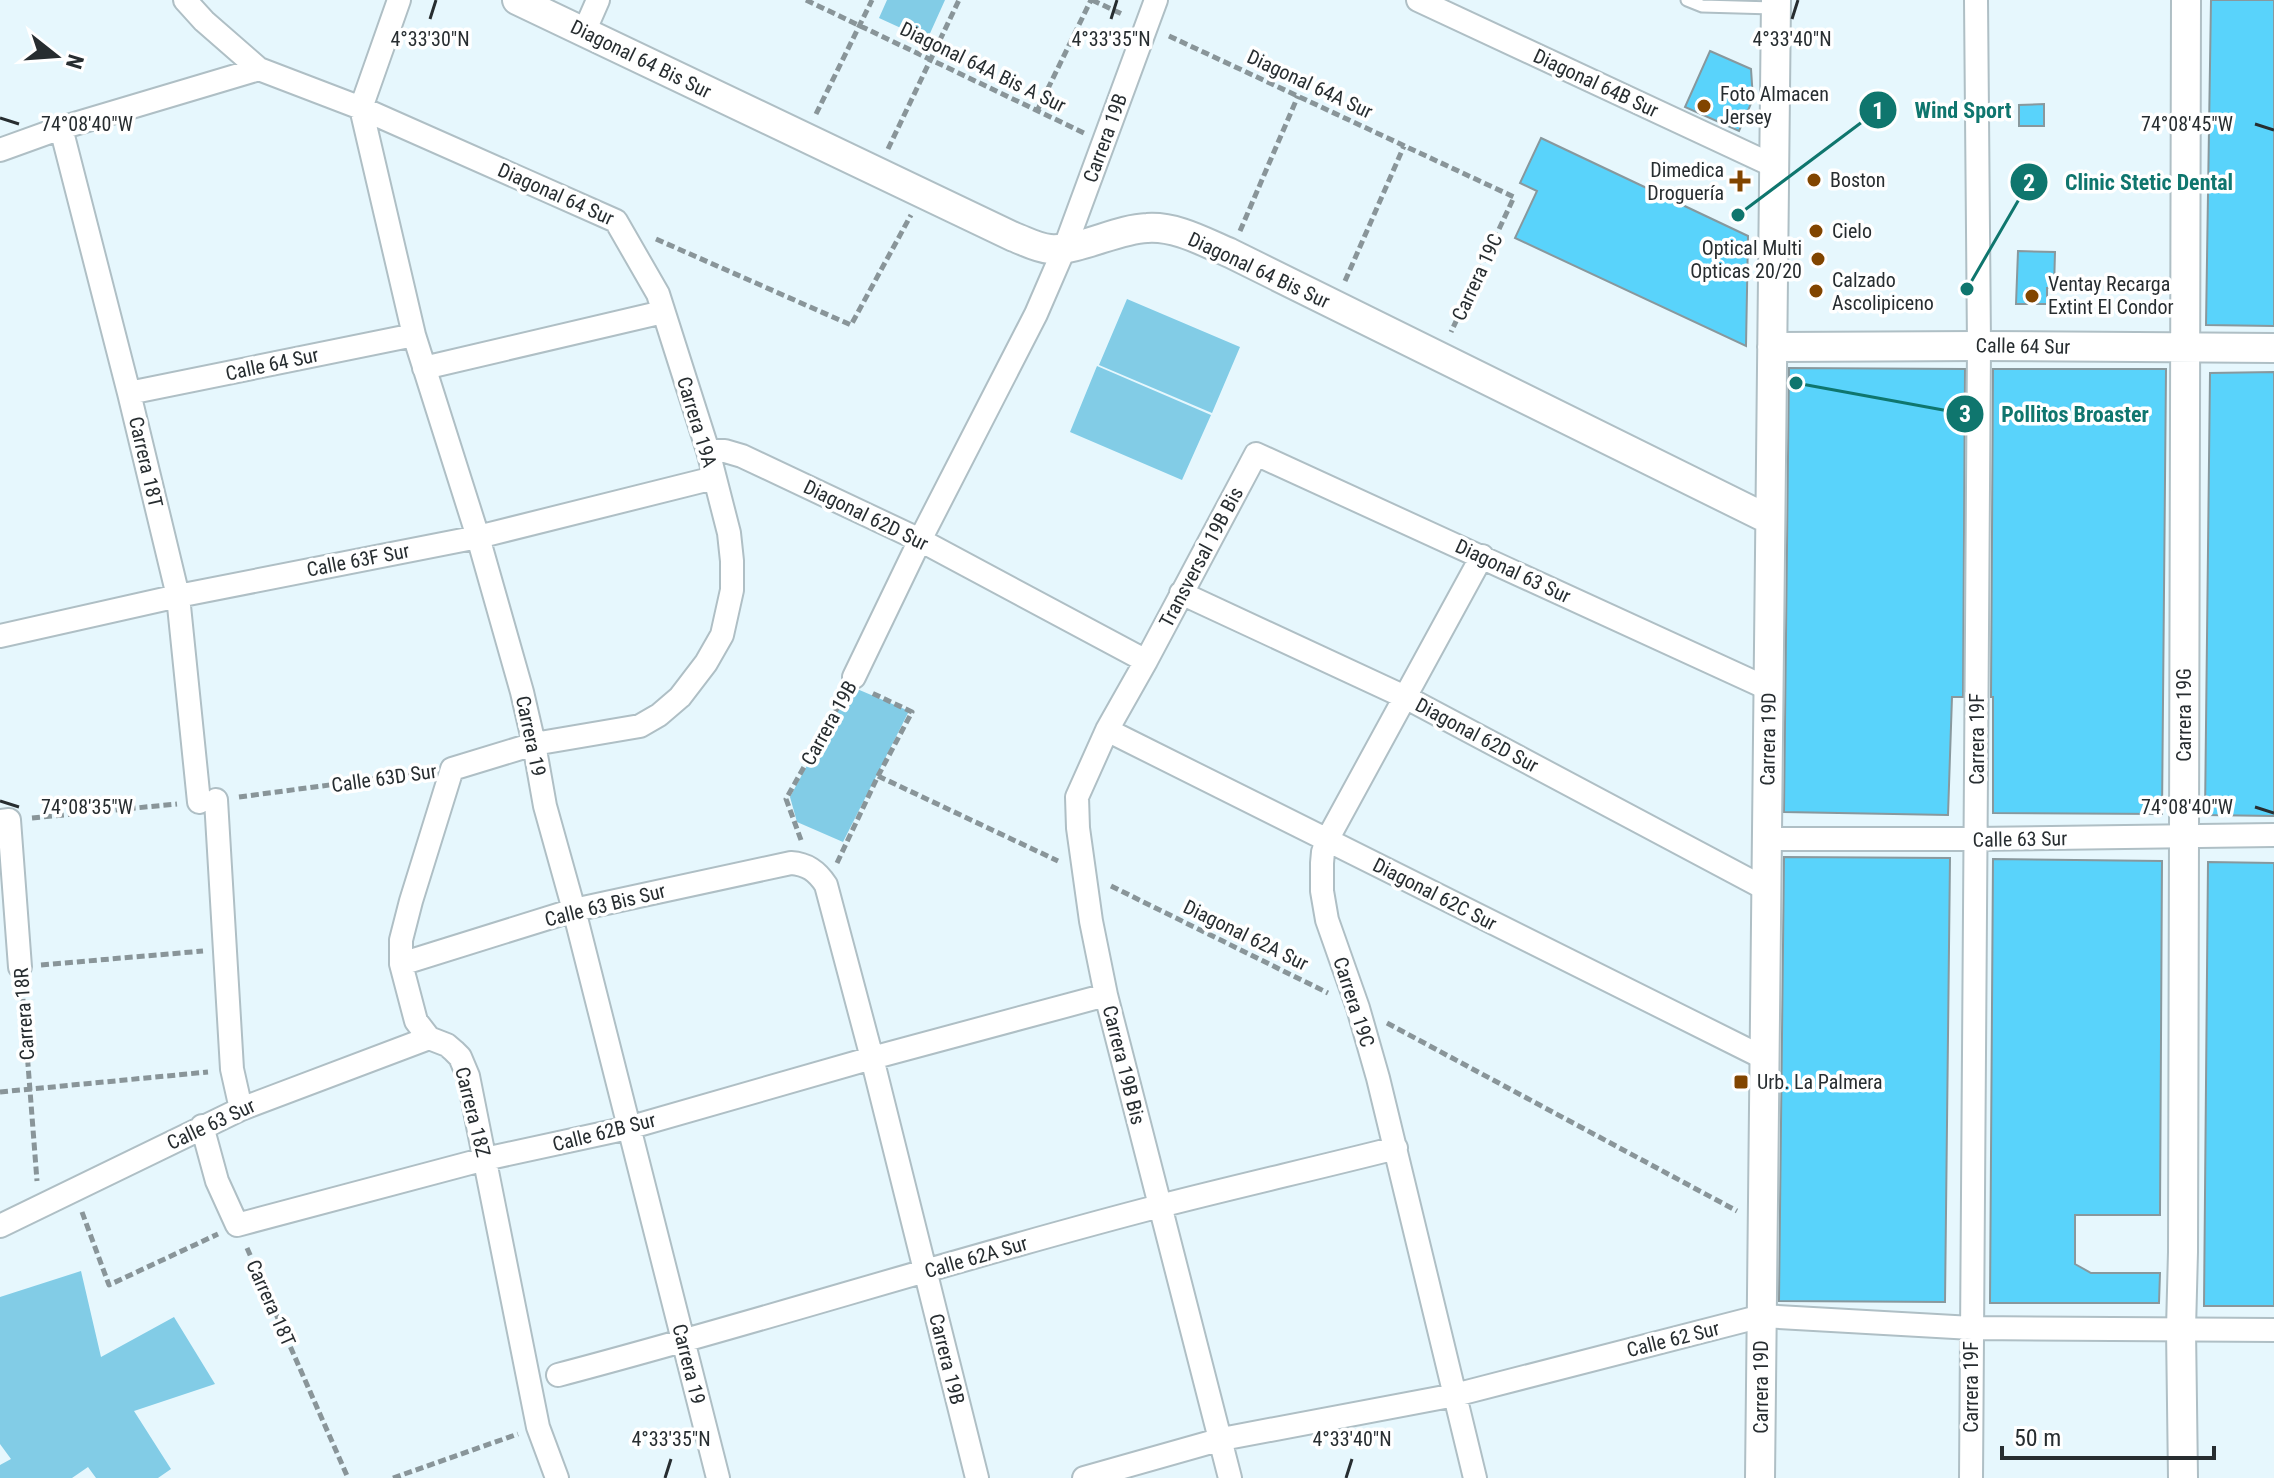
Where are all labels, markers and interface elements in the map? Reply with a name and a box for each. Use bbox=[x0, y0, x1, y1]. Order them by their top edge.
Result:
street label: Diagonal 64 Bis Sur bbox=[567, 15, 715, 103]
north arrow bbox=[16, 16, 96, 96]
street label: Diagonal 64A Bis A Sur bbox=[896, 16, 1070, 118]
text: 4°33'30"N bbox=[390, 27, 470, 51]
text: 4°33'35"N bbox=[1071, 27, 1151, 51]
text: 4°33'40"N bbox=[1752, 27, 1832, 51]
street label: Diagonal 64A Sur bbox=[1243, 44, 1377, 124]
street label: Diagonal 64B Sur bbox=[1530, 44, 1662, 122]
text: N bbox=[61, 52, 89, 72]
place label: Foto Almacen Jersey bbox=[1720, 82, 1829, 129]
callout: Wind Sport bbox=[1858, 87, 2027, 133]
street label: Carrera 19B bbox=[1078, 90, 1132, 186]
marker: Foto Almacen Jersey bbox=[1695, 97, 1713, 115]
text: 1 bbox=[1872, 97, 1884, 125]
text: Wind Sport bbox=[1914, 98, 2012, 123]
text: 74°08'40"W bbox=[41, 112, 133, 136]
text: 74°08'45"W bbox=[2141, 112, 2233, 136]
street label: Diagonal 64 Sur bbox=[494, 158, 618, 230]
place label: Dimedica Droguería bbox=[1647, 158, 1724, 205]
callout: Clinic Stetic Dental bbox=[2009, 159, 2249, 205]
place label: Boston bbox=[1830, 168, 1886, 192]
text: 2 bbox=[2023, 169, 2035, 197]
text: Clinic Stetic Dental bbox=[2065, 170, 2233, 195]
marker: Boston bbox=[1805, 171, 1823, 189]
marker: Dimedica Droguería bbox=[1731, 172, 1749, 190]
place label: Cielo bbox=[1832, 219, 1872, 243]
marker: Cielo bbox=[1807, 222, 1825, 240]
street label: Diagonal 64 Bis Sur bbox=[1184, 227, 1334, 313]
street label: Carrera 19C bbox=[1446, 230, 1508, 324]
place label: Optical Multi Opticas 20/20 bbox=[1690, 236, 1802, 283]
marker: Optical Multi Opticas 20/20 bbox=[1809, 250, 1827, 268]
place label: Calzado Ascolipiceno bbox=[1832, 268, 1934, 315]
place label: Ventay Recarga Extint El Condor bbox=[2048, 272, 2174, 319]
marker: Calzado Ascolipiceno bbox=[1807, 282, 1825, 300]
marker: Ventay Recarga Extint El Condor bbox=[2023, 287, 2041, 305]
street label: Calle 64 Sur bbox=[1976, 333, 2070, 359]
street label: Calle 64 Sur bbox=[223, 342, 321, 386]
street label: Carrera 19A bbox=[672, 374, 722, 471]
callout: Pollitos Broaster bbox=[1945, 391, 2165, 437]
text: 3 bbox=[1959, 400, 1971, 428]
text: Pollitos Broaster bbox=[2001, 402, 2149, 427]
street label: Carrera 18T bbox=[124, 414, 168, 510]
street label: Diagonal 62D Sur bbox=[800, 474, 932, 556]
street label: Transversal 19B Bis bbox=[1154, 483, 1248, 631]
street label: Diagonal 63 Sur bbox=[1452, 534, 1574, 608]
street label: Calle 63F Sur bbox=[305, 538, 411, 582]
street label: Carrera 19G bbox=[2172, 668, 2196, 762]
street label: Carrera 19B bbox=[796, 677, 862, 769]
street label: Carrera 19D bbox=[1755, 692, 1781, 786]
street label: Carrera 19 bbox=[511, 693, 551, 779]
street label: Diagonal 62D Sur bbox=[1411, 693, 1543, 777]
street label: Carrera 19F bbox=[1965, 693, 1989, 785]
street label: Calle 63D Sur bbox=[330, 759, 438, 797]
text: 74°08'35"W bbox=[41, 795, 133, 819]
text: 74°08'40"W bbox=[2141, 795, 2233, 819]
street label: Calle 63 Sur bbox=[1973, 826, 2067, 852]
street label: Diagonal 62C Sur bbox=[1369, 852, 1501, 936]
street label: Calle 63 Bis Sur bbox=[542, 878, 668, 932]
street label: Diagonal 62A Sur bbox=[1180, 894, 1312, 976]
street label: Carrera 19C bbox=[1328, 954, 1380, 1050]
street label: Carrera 18R bbox=[9, 967, 39, 1061]
street label: Carrera 19B Bis bbox=[1098, 1003, 1150, 1127]
street label: Carrera 18Z bbox=[450, 1064, 496, 1160]
place label: Urb. La Palmera bbox=[1757, 1070, 1883, 1094]
marker: Urb. La Palmera bbox=[1732, 1073, 1750, 1091]
street label: Calle 63 Sur bbox=[163, 1093, 259, 1155]
street label: Calle 62B Sur bbox=[550, 1108, 658, 1156]
street label: Calle 62A Sur bbox=[922, 1231, 1030, 1283]
street label: Carrera 18T bbox=[241, 1256, 301, 1350]
street label: Carrera 19B bbox=[924, 1311, 970, 1407]
street label: Calle 62 Sur bbox=[1624, 1316, 1722, 1362]
street label: Carrera 19 bbox=[667, 1321, 711, 1407]
street label: Carrera 19D bbox=[1749, 1340, 1773, 1434]
street label: Carrera 19F bbox=[1959, 1341, 1983, 1433]
scale bar bbox=[2002, 1410, 2214, 1460]
text: 50 m bbox=[2014, 1424, 2061, 1452]
text: 4°33'35"N bbox=[631, 1427, 711, 1451]
text: 4°33'40"N bbox=[1312, 1427, 1392, 1451]

